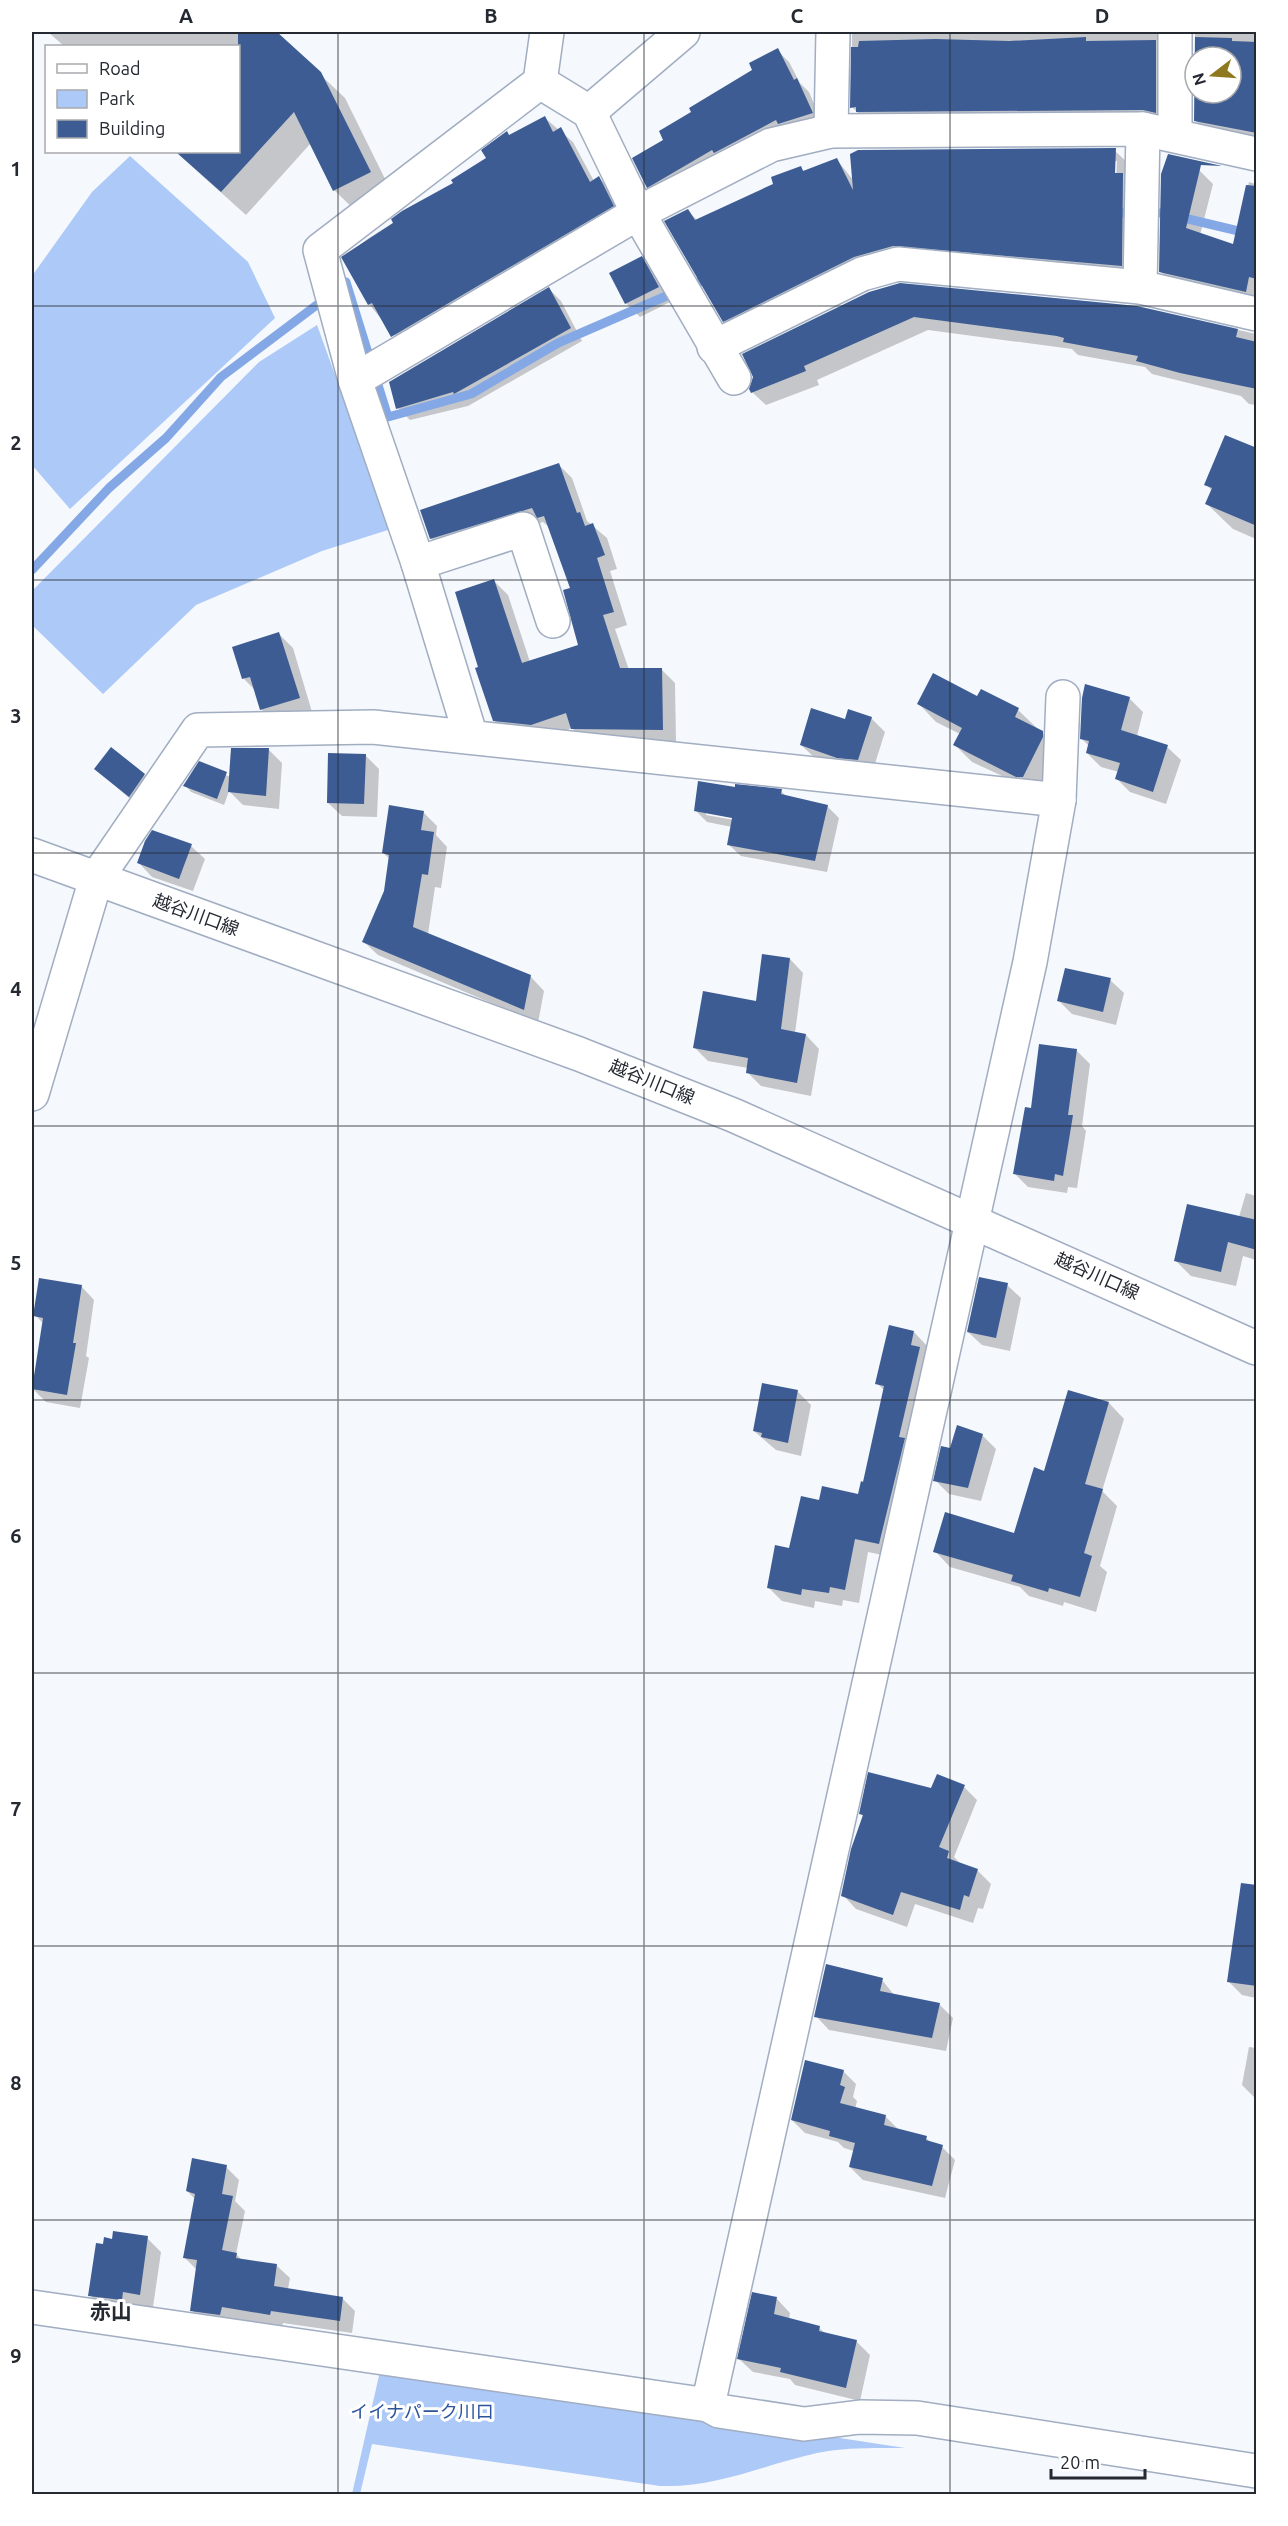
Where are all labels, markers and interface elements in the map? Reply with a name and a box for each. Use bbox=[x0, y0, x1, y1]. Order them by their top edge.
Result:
text: A bbox=[179, 4, 193, 27]
text: B bbox=[484, 4, 498, 27]
text: C bbox=[791, 4, 804, 27]
text: D bbox=[1095, 4, 1109, 27]
legend bbox=[45, 45, 240, 153]
north arrow bbox=[1183, 45, 1243, 105]
text: Road bbox=[99, 58, 141, 78]
text: N bbox=[1188, 71, 1209, 88]
text: Park bbox=[99, 88, 135, 108]
text: Building bbox=[99, 118, 165, 138]
text: 1 bbox=[10, 157, 22, 180]
text: 2 bbox=[10, 431, 22, 454]
text: 3 bbox=[10, 704, 22, 727]
street label: 越谷川口線 bbox=[151, 889, 242, 939]
text: 4 bbox=[10, 977, 22, 1000]
street label: 越谷川口線 bbox=[607, 1055, 698, 1107]
street label: 越谷川口線 bbox=[1052, 1248, 1143, 1303]
text: 5 bbox=[10, 1251, 22, 1274]
text: 6 bbox=[10, 1524, 22, 1547]
text: 7 bbox=[10, 1797, 22, 1820]
text: 8 bbox=[10, 2071, 22, 2094]
district label: 赤山 bbox=[90, 2299, 132, 2323]
text: 9 bbox=[10, 2344, 22, 2367]
park label: イイナパーク川口 bbox=[350, 2401, 494, 2421]
scale bar bbox=[1051, 2442, 1146, 2480]
text: 20 m bbox=[1060, 2452, 1100, 2472]

